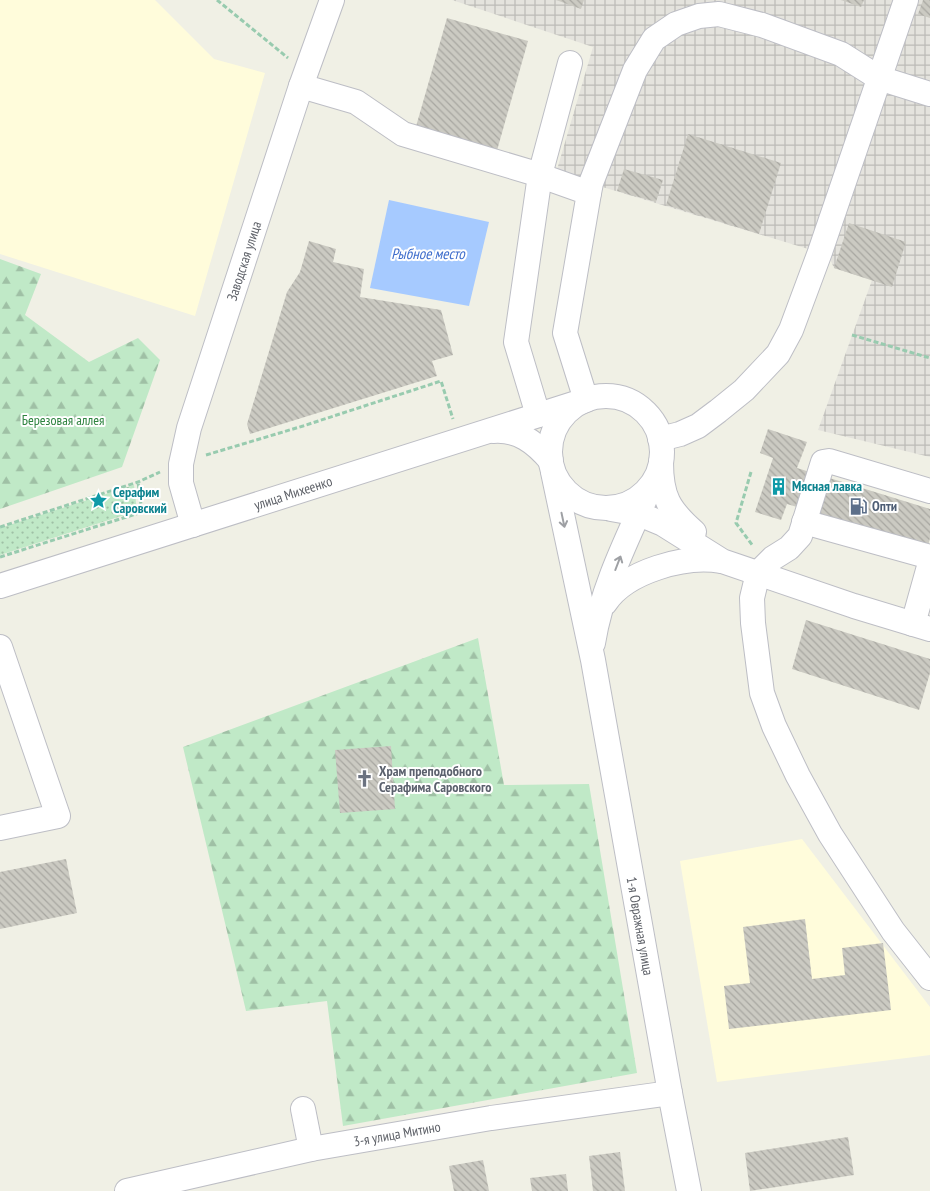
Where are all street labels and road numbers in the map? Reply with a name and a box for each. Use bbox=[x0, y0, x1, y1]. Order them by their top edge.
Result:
street label: Заводская улица bbox=[223, 219, 265, 303]
street label: улица Михеенко bbox=[252, 472, 334, 514]
street label: 1-я Овражная улица bbox=[622, 875, 658, 977]
street label: 3-я улица Митино bbox=[352, 1117, 442, 1151]

